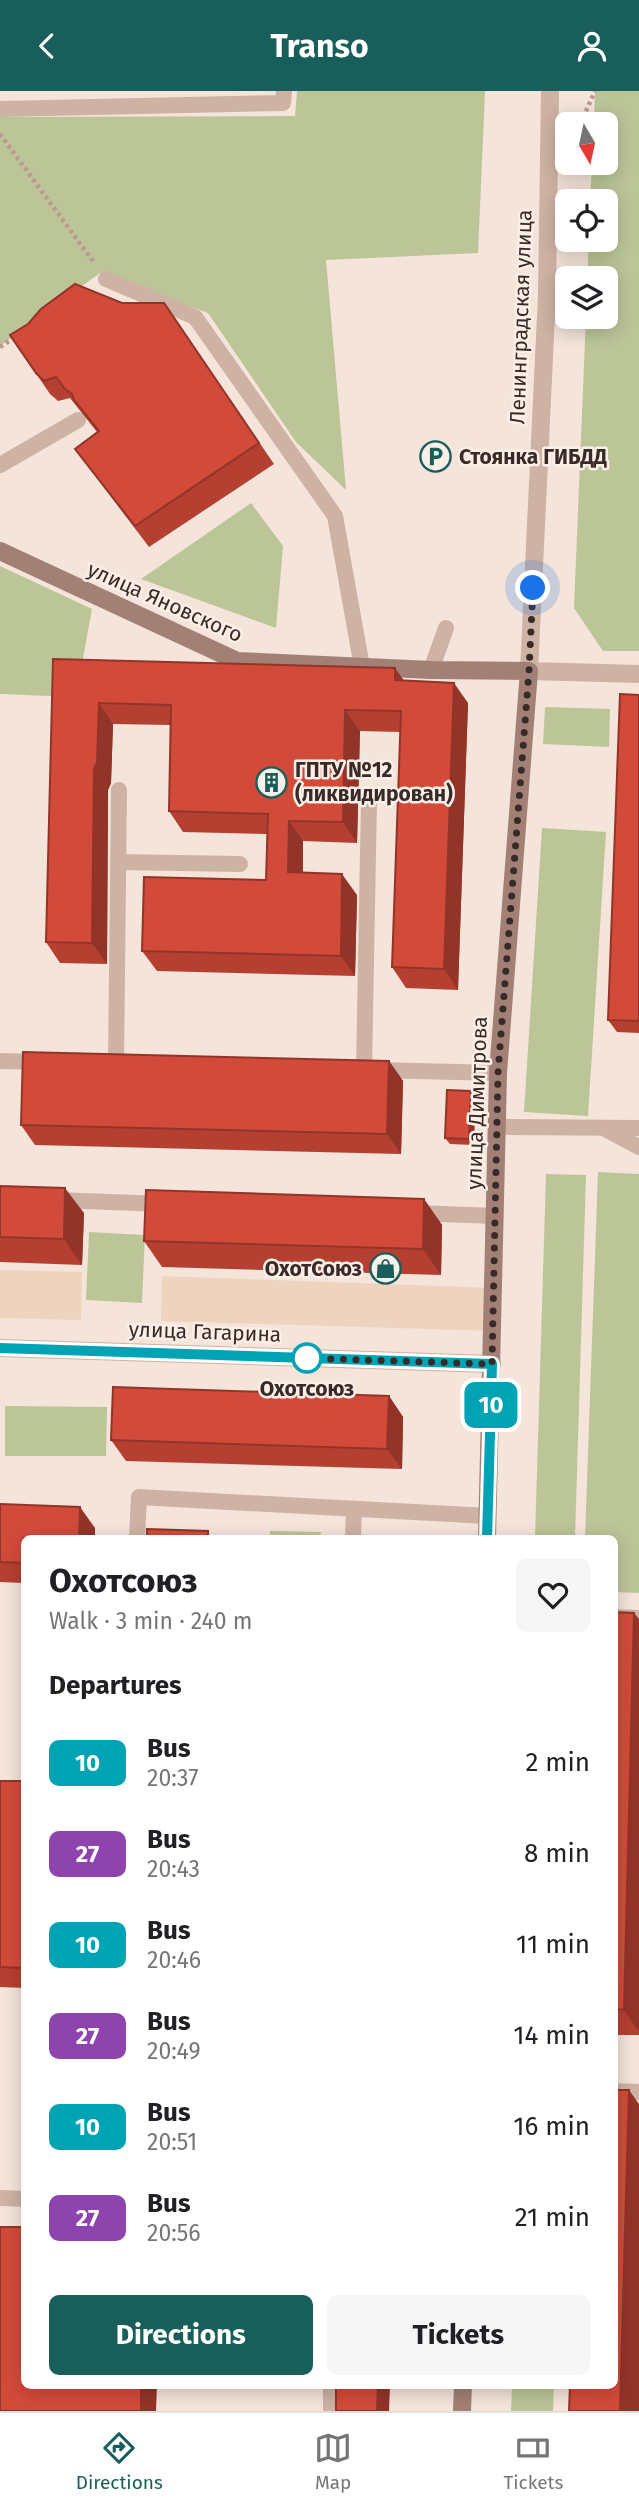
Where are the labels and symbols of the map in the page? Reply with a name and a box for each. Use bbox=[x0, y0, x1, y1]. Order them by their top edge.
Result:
north arrow bbox=[555, 112, 618, 175]
street label: Ленинградская улица bbox=[504, 209, 538, 425]
parking icon: Стоянка ГИБДД bbox=[419, 440, 453, 474]
place label: Стоянка ГИБДД bbox=[459, 444, 607, 470]
street label: улица Яновского bbox=[83, 556, 247, 648]
your location bbox=[515, 570, 550, 605]
place label: ГПТУ №12 (ликвидирован) bbox=[295, 757, 453, 807]
building icon: ГПТУ №12 (ликвидирован) bbox=[255, 765, 289, 799]
street label: улица Димитрова bbox=[461, 1016, 493, 1190]
shop icon: ОхотСоюз bbox=[368, 1252, 402, 1286]
place label: ОхотСоюз bbox=[265, 1256, 362, 1282]
street label: улица Гагарина bbox=[128, 1316, 282, 1348]
marker: Охотсоюз bbox=[292, 1343, 322, 1373]
place label: Охотсоюз bbox=[260, 1376, 354, 1402]
line badge: 10 bbox=[460, 1382, 522, 1428]

